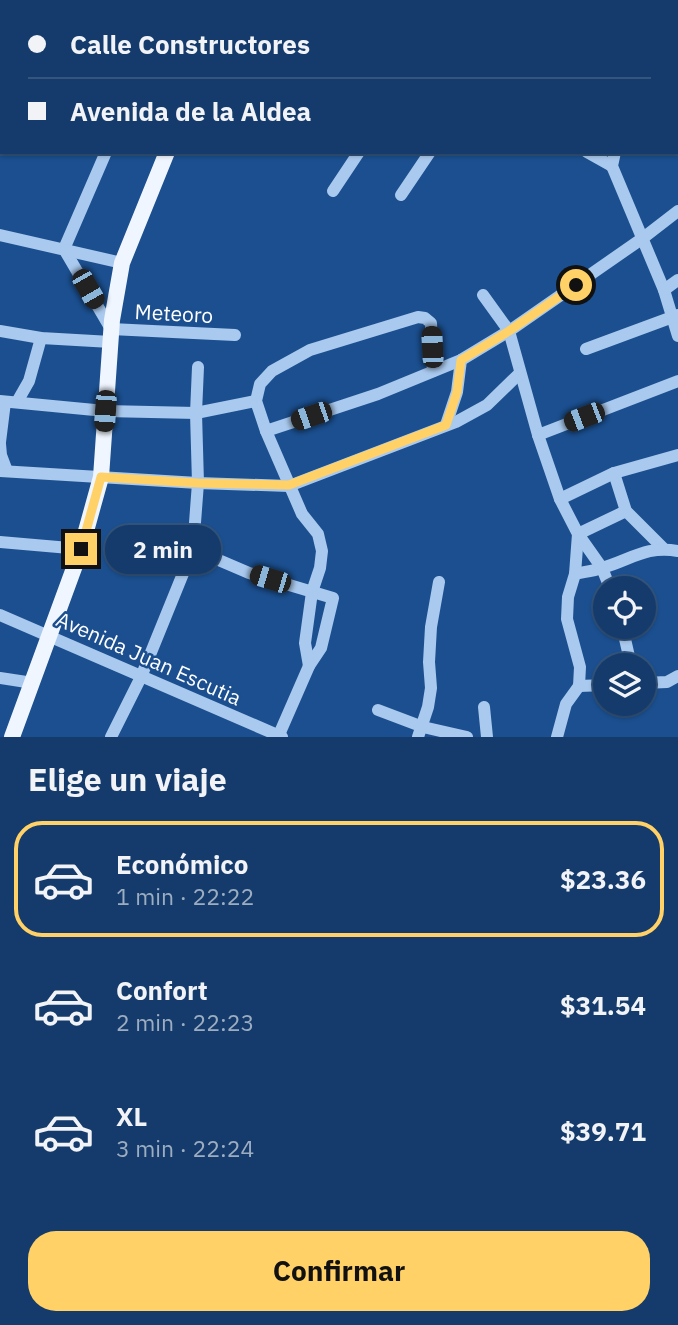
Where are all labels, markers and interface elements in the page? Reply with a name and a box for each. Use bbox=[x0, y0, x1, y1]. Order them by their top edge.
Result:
text: Calle Constructores bbox=[70, 27, 310, 61]
text: Avenida de la Aldea bbox=[70, 94, 311, 128]
car bbox=[69, 266, 108, 312]
route start bbox=[560, 269, 592, 301]
street label: Meteoro bbox=[134, 297, 214, 329]
car bbox=[421, 325, 444, 369]
car bbox=[94, 389, 117, 433]
car bbox=[288, 399, 335, 433]
car bbox=[561, 400, 608, 434]
callout: 2 min bbox=[106, 524, 221, 574]
route end bbox=[65, 533, 97, 565]
text: 2 min bbox=[133, 534, 193, 564]
car bbox=[247, 563, 294, 595]
map controls bbox=[593, 576, 656, 716]
button: locate bbox=[593, 576, 656, 639]
street label: Avenida Juan Escutia bbox=[52, 605, 246, 711]
button: layers bbox=[593, 653, 656, 716]
text: Elige un viaje bbox=[28, 758, 227, 800]
text: Económico bbox=[116, 847, 248, 881]
icon: car bbox=[32, 848, 95, 911]
text: $23.36 bbox=[560, 862, 646, 896]
text: 1 min · 22:22 bbox=[116, 881, 254, 911]
text: Confort bbox=[116, 973, 208, 1007]
icon: car bbox=[32, 974, 95, 1037]
text: $31.54 bbox=[560, 988, 646, 1022]
text: 2 min · 22:23 bbox=[116, 1007, 254, 1037]
text: XL bbox=[116, 1099, 147, 1133]
icon: car bbox=[32, 1100, 95, 1163]
text: $39.71 bbox=[560, 1114, 646, 1148]
text: 3 min · 22:24 bbox=[116, 1133, 254, 1163]
button: Confirmar bbox=[28, 1231, 650, 1311]

